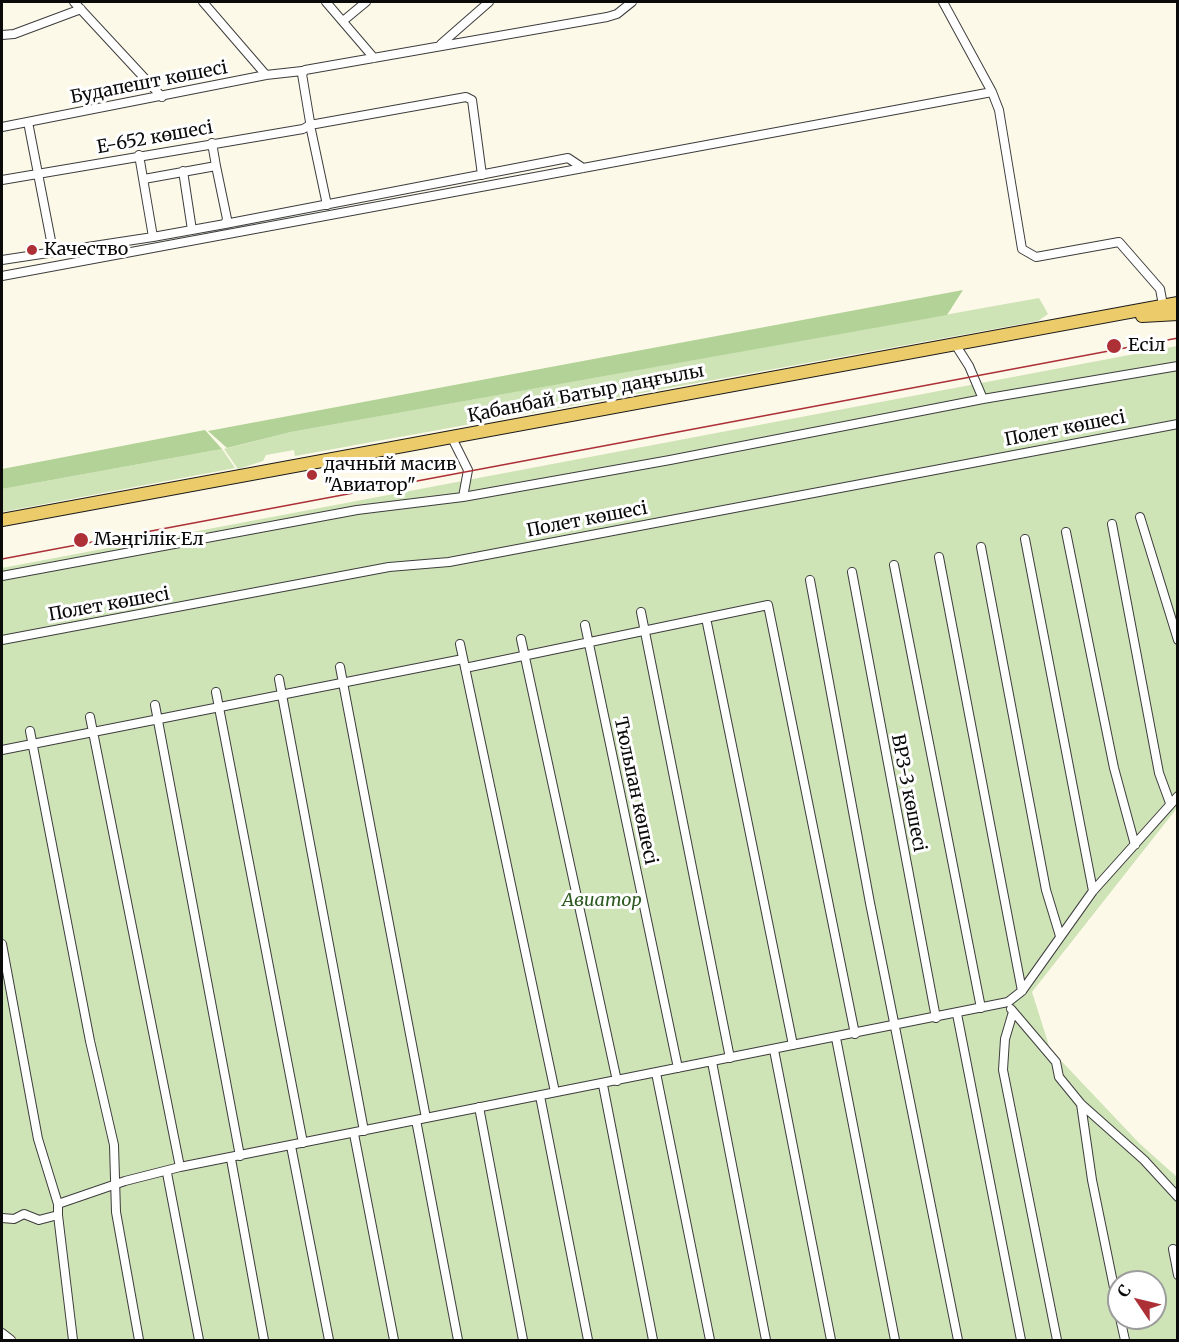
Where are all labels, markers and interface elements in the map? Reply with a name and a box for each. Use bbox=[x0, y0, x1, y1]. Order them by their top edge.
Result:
street label: Будапешт көшесі bbox=[69, 57, 229, 109]
street label: Е-652 көшесі bbox=[95, 117, 215, 159]
place label: Качество bbox=[44, 239, 128, 261]
marker: Качество bbox=[25, 243, 39, 257]
place label: Есіл bbox=[1128, 335, 1165, 357]
marker: Есіл bbox=[1105, 337, 1123, 355]
street label: Қабанбай Батыр даңғылы bbox=[466, 360, 706, 428]
street label: Полет көшесі bbox=[1003, 407, 1127, 451]
place label: дачный масив "Авиатор" bbox=[324, 454, 457, 496]
marker: дачный масив "Авиатор" bbox=[305, 468, 319, 482]
street label: Полет көшесі bbox=[525, 498, 649, 542]
place label: Мәңгілік Ел bbox=[94, 529, 204, 551]
marker: Мәңгілік Ел bbox=[72, 531, 90, 549]
street label: Полет көшесі bbox=[47, 584, 171, 626]
street label: Тюльпан көшесі bbox=[609, 715, 661, 867]
street label: ВРЗ-3 көшесі bbox=[886, 733, 930, 853]
park label: Авиатор bbox=[562, 890, 642, 912]
north arrow bbox=[1107, 1270, 1167, 1330]
text: С bbox=[1113, 1281, 1135, 1301]

